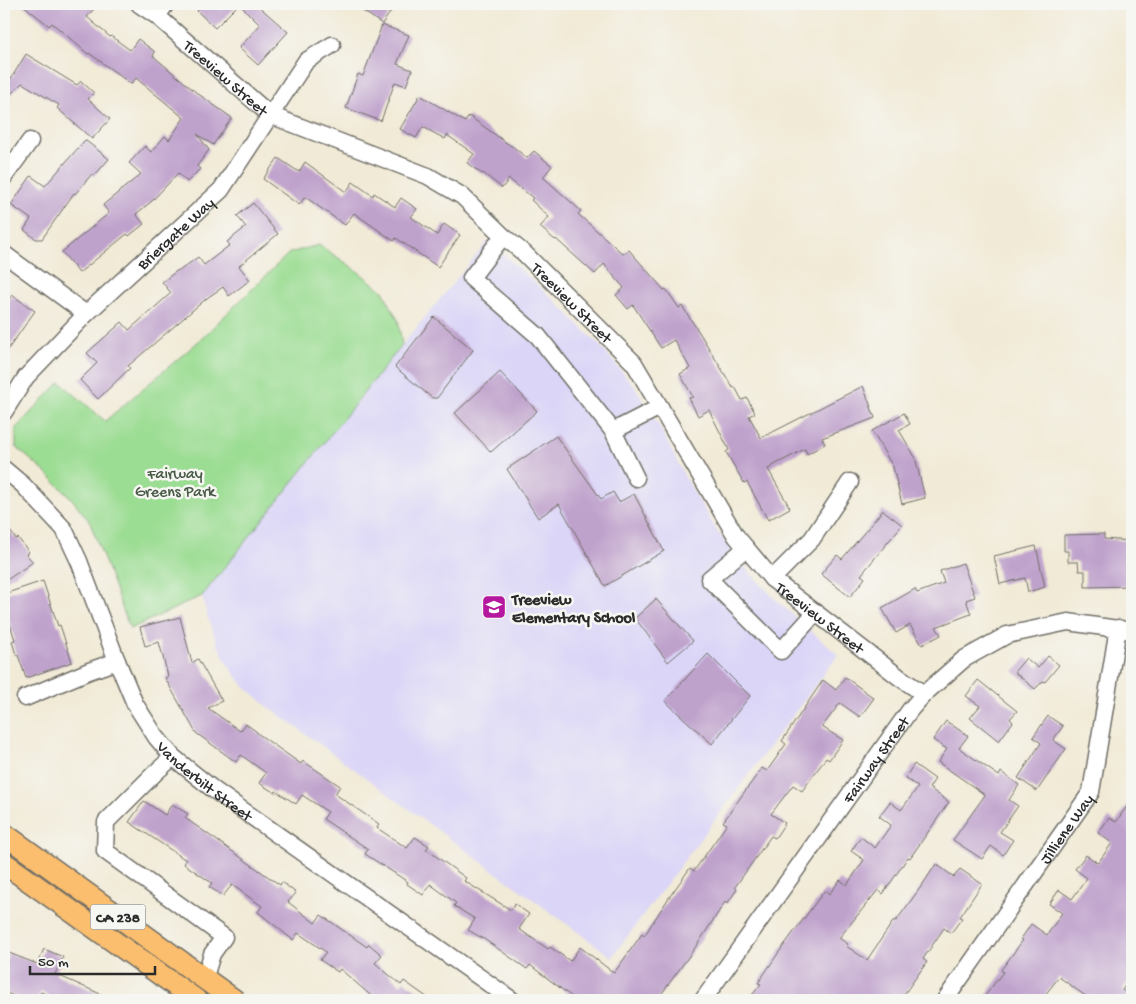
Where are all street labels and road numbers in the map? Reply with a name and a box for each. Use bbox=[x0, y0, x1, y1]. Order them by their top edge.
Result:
street label: Treeview Street bbox=[177, 37, 271, 123]
street label: Briergate Way bbox=[134, 195, 220, 276]
street label: Treeview Street bbox=[525, 259, 616, 350]
street label: Treeview Street bbox=[770, 579, 868, 660]
street label: Fairway Street bbox=[840, 713, 916, 809]
street label: Vanderbilt Street bbox=[150, 738, 256, 828]
street label: Jilliene Way bbox=[1038, 792, 1100, 869]
road number: CA 238 bbox=[90, 904, 146, 930]

